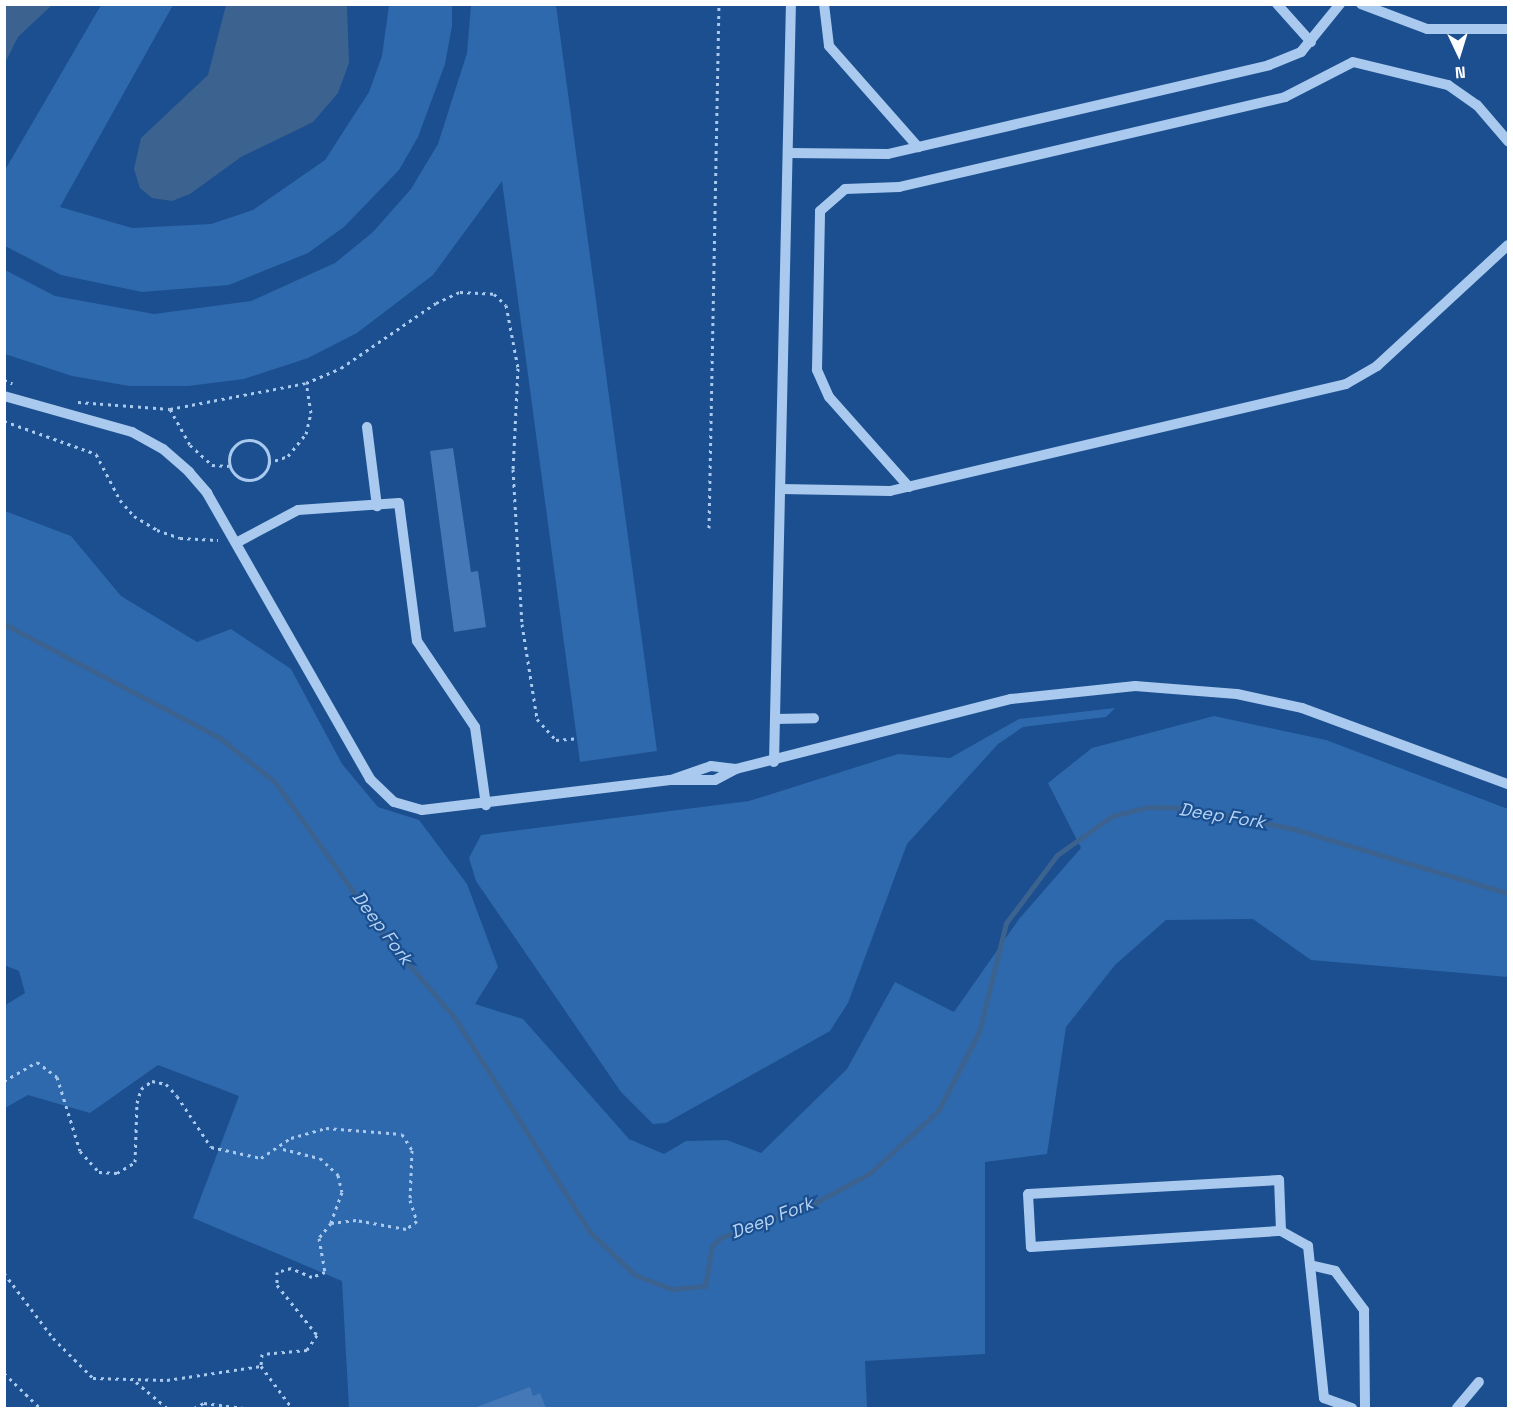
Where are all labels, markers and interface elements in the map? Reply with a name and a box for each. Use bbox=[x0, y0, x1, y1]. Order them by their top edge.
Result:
north arrow bbox=[1429, 24, 1489, 84]
text: N bbox=[1454, 62, 1466, 83]
water label: Deep Fork bbox=[1178, 799, 1266, 833]
water label: Deep Fork bbox=[347, 887, 417, 969]
water label: Deep Fork bbox=[728, 1192, 816, 1244]

